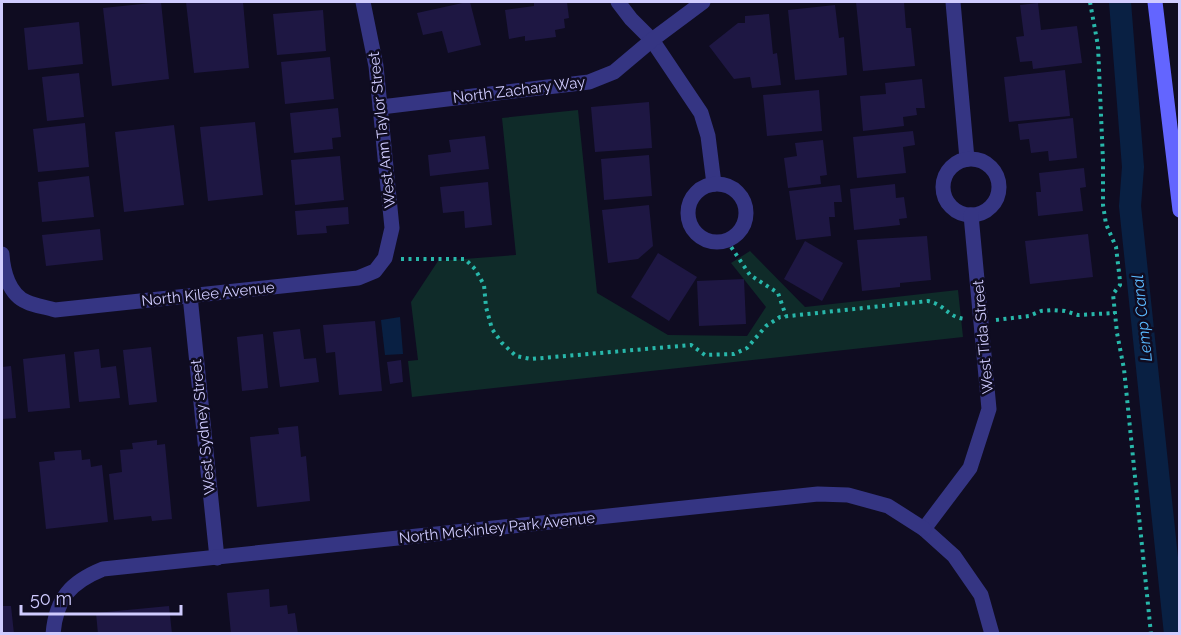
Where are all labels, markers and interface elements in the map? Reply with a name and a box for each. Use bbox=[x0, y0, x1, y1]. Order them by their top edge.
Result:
street label: West Ann Taylor Street bbox=[365, 51, 399, 209]
street label: North Zachary Way bbox=[452, 73, 586, 107]
water label: Lemp Canal bbox=[1128, 274, 1156, 362]
street label: North Kilee Avenue bbox=[141, 278, 276, 310]
street label: West Tida Street bbox=[969, 279, 997, 395]
street label: West Sydney Street bbox=[187, 358, 219, 496]
street label: North McKinley Park Avenue bbox=[398, 509, 596, 547]
scale bar bbox=[21, 578, 182, 616]
text: 50 m bbox=[30, 588, 72, 609]

